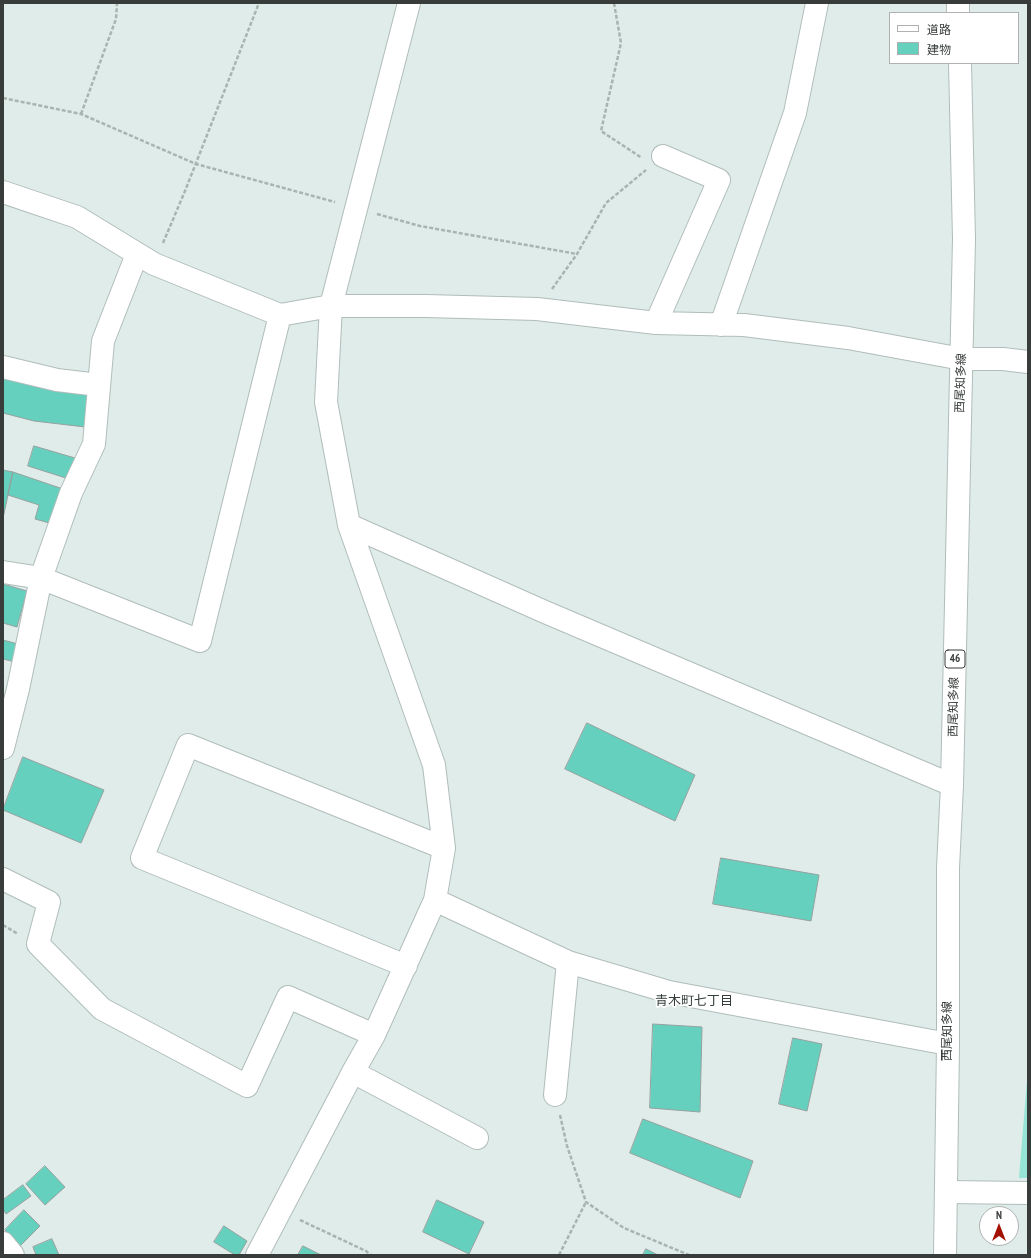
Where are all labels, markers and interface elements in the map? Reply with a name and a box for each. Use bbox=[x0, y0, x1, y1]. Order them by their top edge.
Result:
legend bbox=[889, 12, 1019, 64]
text: 道路 bbox=[927, 22, 951, 37]
text: 建物 bbox=[927, 42, 951, 57]
street label: 西尾知多線 bbox=[953, 353, 969, 413]
road number: 46 bbox=[945, 650, 965, 668]
street label: 西尾知多線 bbox=[946, 677, 962, 737]
district label: 青木町七丁目 bbox=[655, 993, 733, 1009]
street label: 西尾知多線 bbox=[941, 1001, 955, 1061]
north arrow bbox=[979, 1206, 1019, 1246]
text: N bbox=[996, 1208, 1002, 1222]

